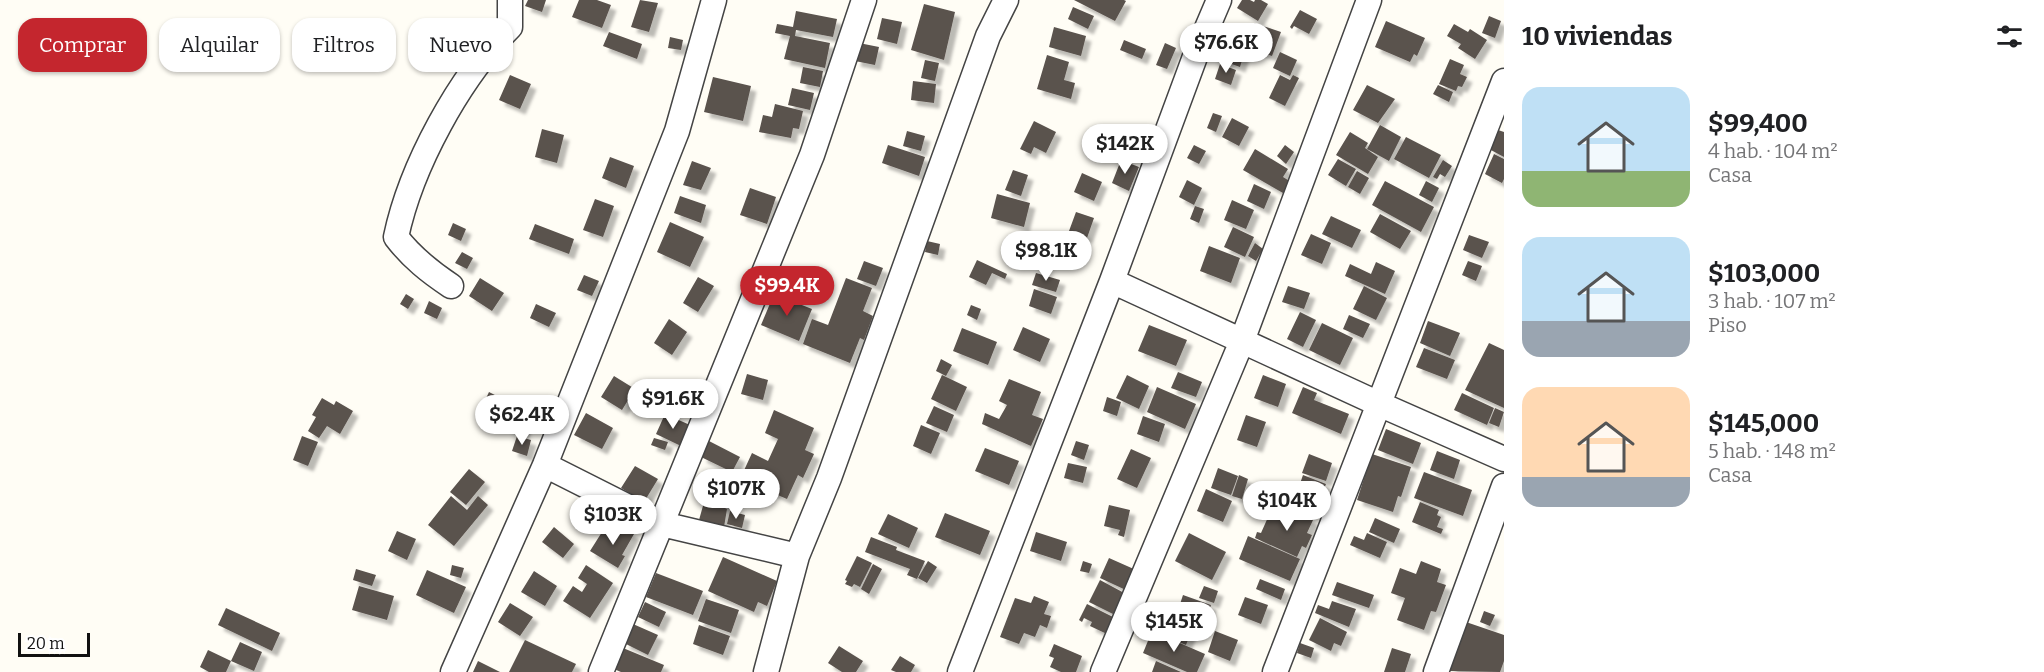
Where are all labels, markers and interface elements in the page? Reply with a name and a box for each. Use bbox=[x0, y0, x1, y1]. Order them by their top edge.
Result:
chip: Comprar bbox=[18, 18, 147, 72]
chip: Alquilar bbox=[159, 18, 280, 72]
chip: Filtros bbox=[292, 18, 396, 72]
chip: Nuevo bbox=[408, 18, 513, 72]
icon: filters bbox=[1993, 20, 2026, 53]
text: 10 viviendas bbox=[1522, 21, 1673, 52]
pin: $76.6K bbox=[1177, 23, 1275, 74]
text: $76.6K bbox=[1194, 30, 1258, 54]
text: $99,400 bbox=[1708, 108, 1808, 139]
icon: home bbox=[1570, 111, 1642, 183]
pin: $142K bbox=[1083, 124, 1167, 175]
text: $142K bbox=[1096, 131, 1154, 155]
text: 4 hab. · 104 m² bbox=[1708, 139, 1838, 163]
text: Casa bbox=[1708, 163, 1752, 187]
pin: $98.1K bbox=[997, 231, 1095, 282]
text: $98.1K bbox=[1015, 238, 1077, 262]
text: $103,000 bbox=[1708, 258, 1820, 289]
icon: home bbox=[1570, 261, 1642, 333]
pin: $99.4K bbox=[738, 266, 836, 317]
text: $99.4K bbox=[754, 273, 820, 297]
text: 3 hab. · 107 m² bbox=[1708, 289, 1836, 313]
text: Piso bbox=[1708, 313, 1747, 337]
pin: $91.6K bbox=[624, 379, 722, 430]
text: $91.6K bbox=[641, 386, 705, 410]
pin: $62.4K bbox=[473, 395, 571, 446]
text: $62.4K bbox=[489, 402, 555, 426]
text: $145,000 bbox=[1708, 408, 1819, 439]
icon: home bbox=[1570, 411, 1642, 483]
text: 5 hab. · 148 m² bbox=[1708, 439, 1836, 463]
text: Casa bbox=[1708, 463, 1752, 487]
pin: $107K bbox=[694, 469, 778, 520]
text: $107K bbox=[707, 476, 765, 500]
pin: $104K bbox=[1245, 481, 1329, 532]
text: $104K bbox=[1257, 488, 1317, 512]
pin: $103K bbox=[571, 495, 655, 546]
text: $103K bbox=[584, 502, 642, 526]
pin: $145K bbox=[1132, 602, 1216, 653]
text: $145K bbox=[1145, 609, 1203, 633]
scale bar bbox=[18, 630, 90, 658]
text: 20 m bbox=[27, 634, 64, 653]

